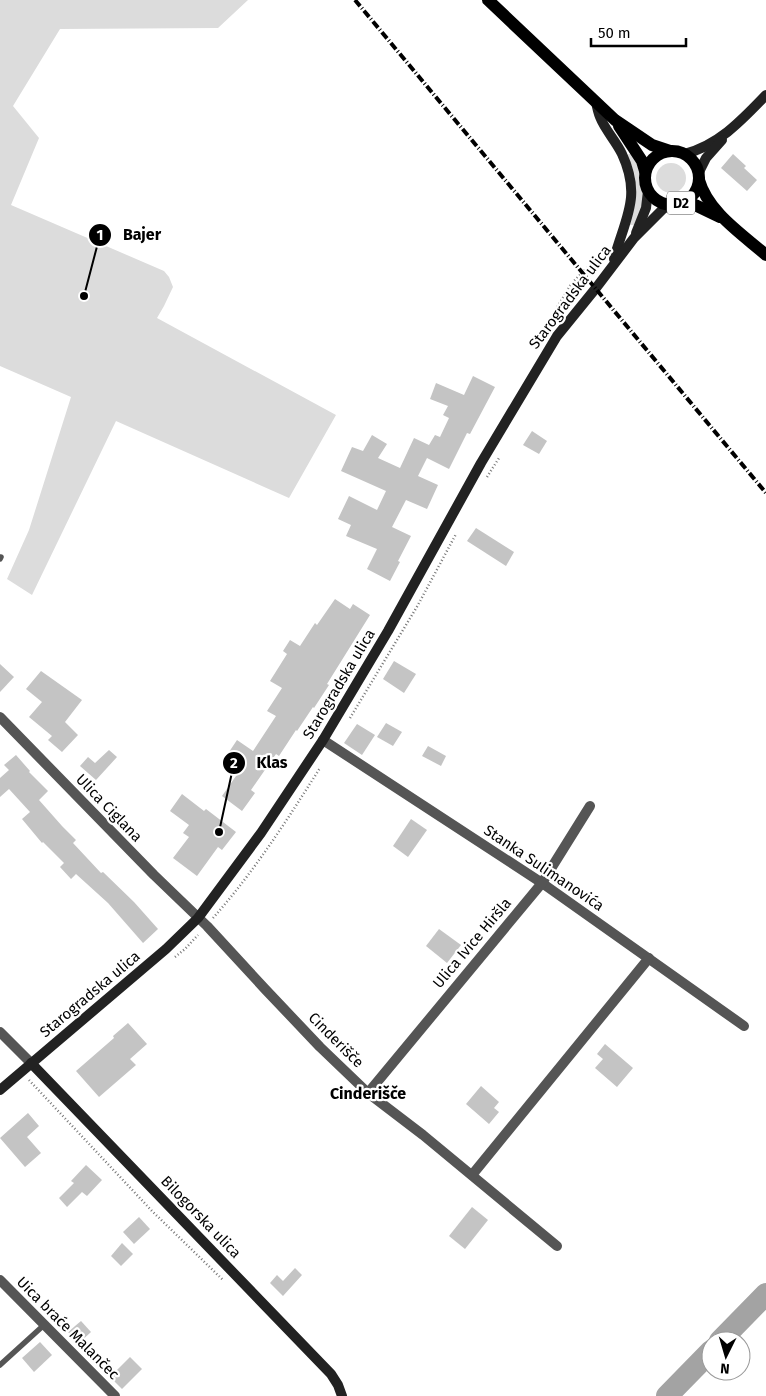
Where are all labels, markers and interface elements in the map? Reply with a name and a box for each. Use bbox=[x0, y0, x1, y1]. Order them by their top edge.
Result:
scale bar bbox=[591, 15, 686, 47]
text: 50 m bbox=[598, 24, 631, 42]
road number: D2 bbox=[667, 192, 695, 214]
callout: Bajer bbox=[88, 219, 171, 250]
text: Bajer bbox=[123, 225, 162, 244]
text: 1 bbox=[97, 226, 103, 244]
street label: Starogradska ulica bbox=[525, 242, 615, 352]
street label: Starogradska ulica bbox=[299, 626, 379, 742]
callout: Klas bbox=[222, 747, 298, 778]
text: Klas bbox=[256, 753, 288, 772]
text: 2 bbox=[230, 754, 238, 772]
street label: Ulica Ciglana bbox=[72, 770, 146, 846]
street label: Stanka Sulimanovića bbox=[481, 821, 607, 915]
street label: Ulica Ivice Hiršla bbox=[429, 894, 515, 992]
street label: Starogradska ulica bbox=[36, 947, 144, 1041]
street label: Cinderišče bbox=[305, 1009, 367, 1071]
district label: Cinderišče bbox=[330, 1084, 406, 1103]
street label: Bilogorska ulica bbox=[157, 1172, 245, 1262]
street label: Uica braće Malančec bbox=[13, 1273, 123, 1383]
north arrow bbox=[701, 1331, 751, 1381]
text: N bbox=[720, 1360, 730, 1377]

